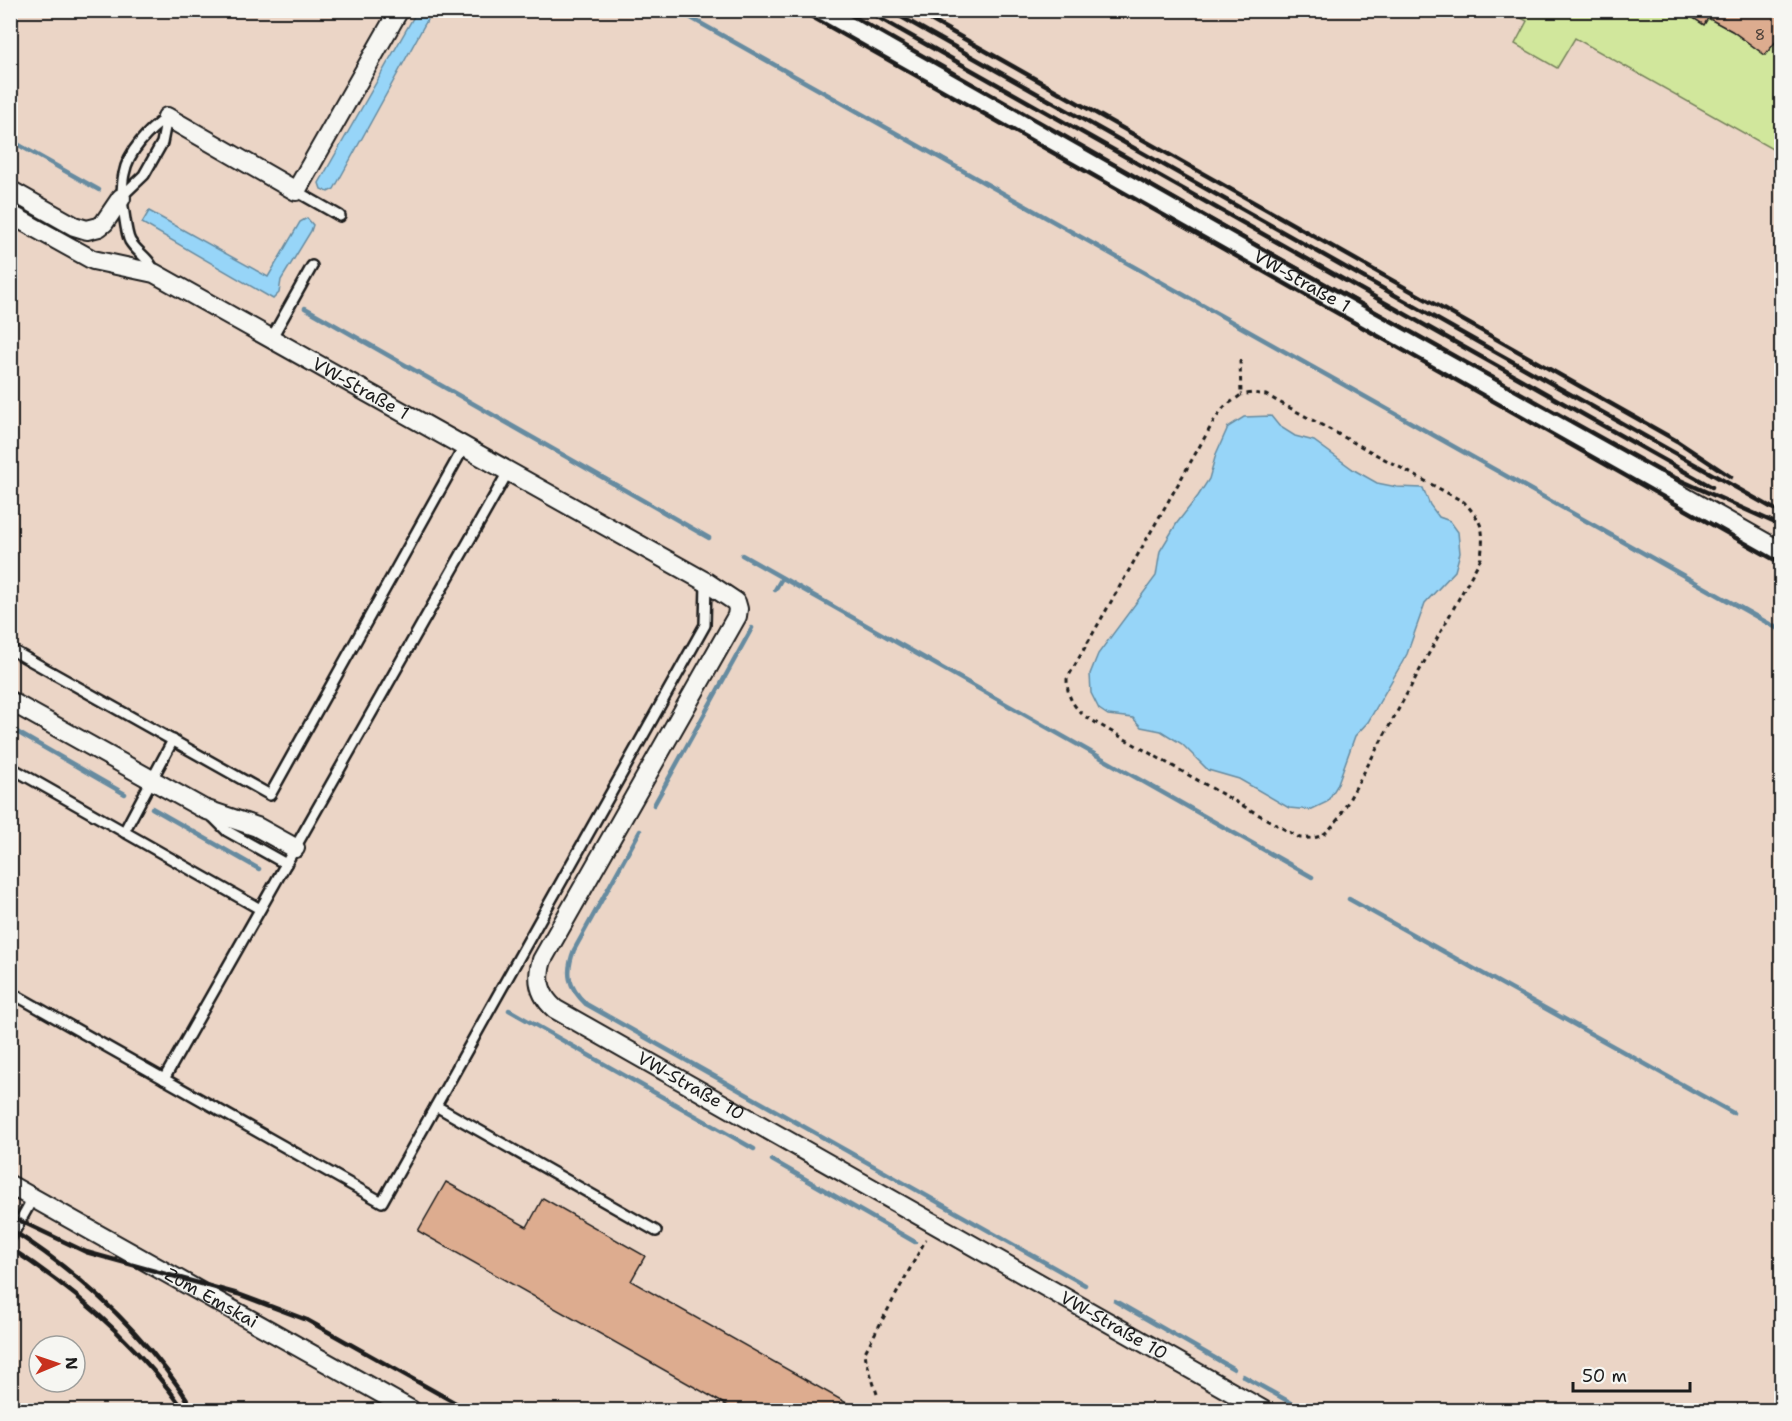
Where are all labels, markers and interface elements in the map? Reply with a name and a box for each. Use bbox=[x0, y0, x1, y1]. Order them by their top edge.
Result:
house number: 8 bbox=[1755, 25, 1765, 45]
street label: VW-Straße 1 bbox=[1249, 244, 1355, 318]
street label: VW-Straße 1 bbox=[308, 352, 413, 425]
street label: VW-Straße 10 bbox=[633, 1046, 749, 1126]
street label: Zum Emskai bbox=[161, 1262, 262, 1334]
street label: VW-Straße 10 bbox=[1056, 1286, 1172, 1365]
north arrow bbox=[27, 1334, 87, 1394]
scale bar bbox=[1573, 1355, 1690, 1393]
text: N bbox=[61, 1357, 82, 1370]
text: 50 m bbox=[1582, 1364, 1627, 1388]

